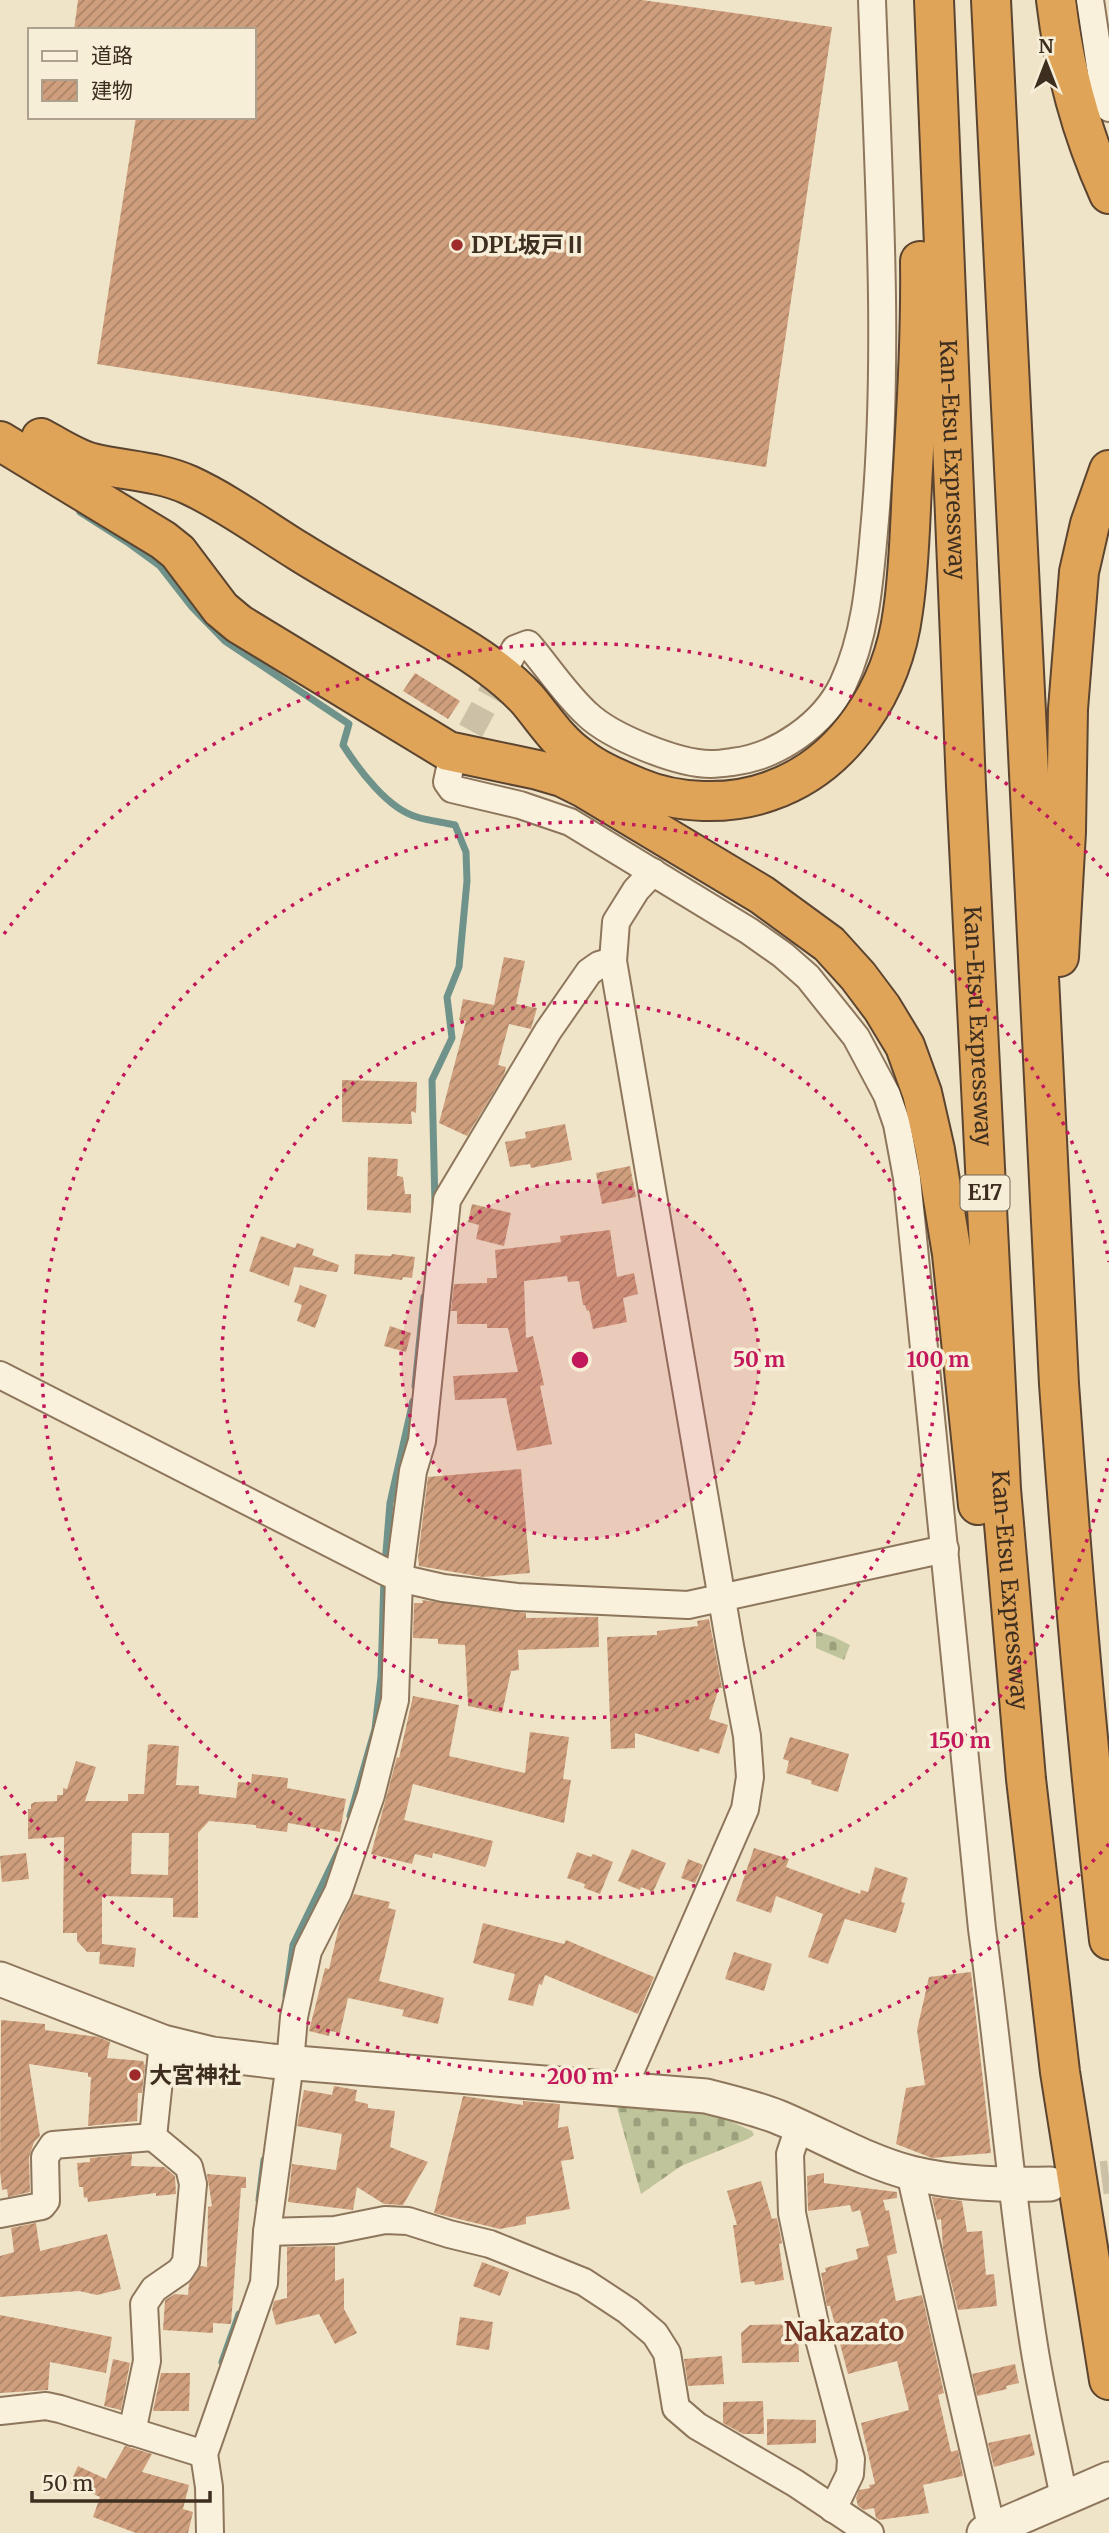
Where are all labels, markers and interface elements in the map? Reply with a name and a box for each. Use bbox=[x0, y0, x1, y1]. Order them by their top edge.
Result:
legend bbox=[28, 28, 256, 119]
north arrow bbox=[1011, 28, 1081, 98]
text: N bbox=[1038, 34, 1054, 58]
text: 道路 bbox=[91, 42, 133, 69]
text: 建物 bbox=[91, 77, 133, 104]
place label: DPL坂戸Ⅱ bbox=[471, 230, 587, 259]
marker: DPL坂戸Ⅱ bbox=[449, 237, 465, 253]
street label: Kan-Etsu Expressway bbox=[934, 339, 973, 581]
street label: Kan-Etsu Expressway bbox=[958, 905, 999, 1147]
road number: E17 bbox=[960, 1176, 1010, 1210]
text: 50 m bbox=[733, 1346, 785, 1373]
text: 100 m bbox=[907, 1346, 969, 1373]
centre of rings bbox=[568, 1348, 592, 1372]
street label: Kan-Etsu Expressway bbox=[986, 1469, 1035, 1712]
text: 150 m bbox=[929, 1727, 991, 1754]
place label: 大宮神社 bbox=[149, 2060, 241, 2089]
text: 200 m bbox=[547, 2063, 613, 2090]
marker: 大宮神社 bbox=[127, 2067, 143, 2083]
district label: Nakazato bbox=[784, 2315, 904, 2348]
scale bar bbox=[32, 2460, 210, 2504]
text: 50 m bbox=[42, 2470, 93, 2497]

